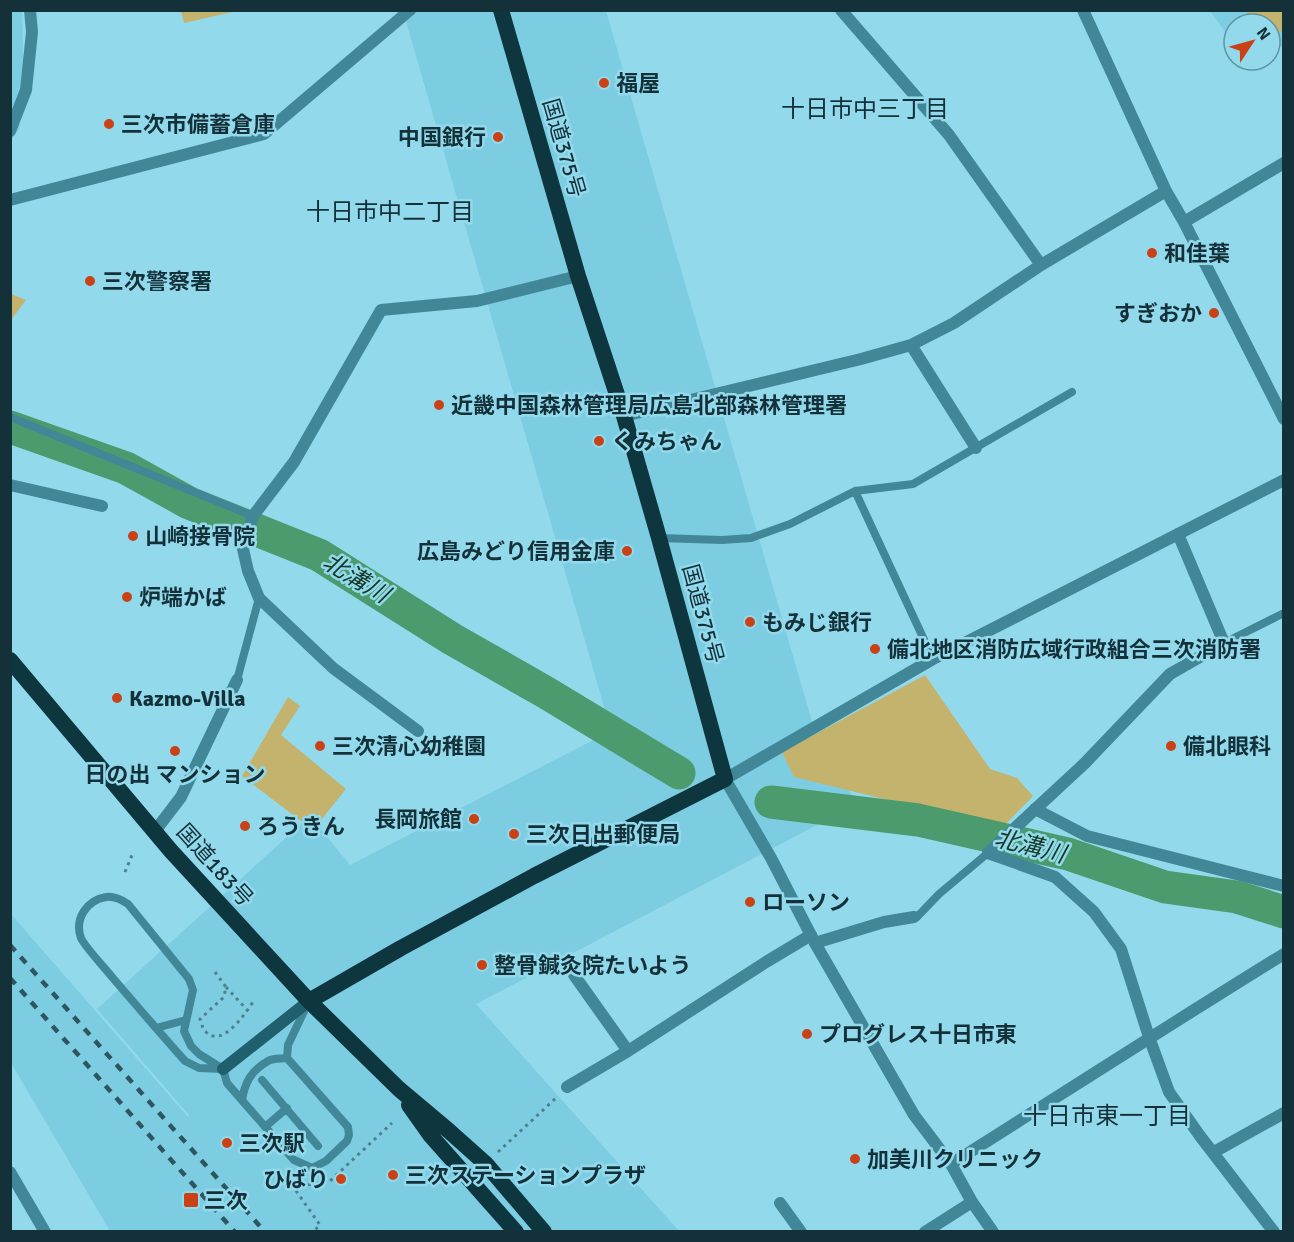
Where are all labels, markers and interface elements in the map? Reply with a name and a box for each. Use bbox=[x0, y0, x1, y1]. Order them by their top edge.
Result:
north arrow bbox=[1222, 12, 1282, 72]
text: N bbox=[1252, 23, 1275, 44]
place label: 福屋 bbox=[616, 70, 660, 97]
marker: 福屋 bbox=[597, 76, 611, 90]
district label: 十日市中三丁目 bbox=[781, 94, 949, 124]
street label: 国道375号 bbox=[537, 95, 591, 201]
place label: 三次市備蓄倉庫 bbox=[121, 111, 275, 138]
marker: 三次市備蓄倉庫 bbox=[102, 117, 116, 131]
place label: 中国銀行 bbox=[398, 124, 486, 151]
marker: 中国銀行 bbox=[491, 130, 505, 144]
district label: 十日市中二丁目 bbox=[306, 197, 474, 227]
place label: 和佳葉 bbox=[1164, 240, 1230, 267]
marker: 和佳葉 bbox=[1145, 246, 1159, 260]
place label: 三次警察署 bbox=[102, 268, 212, 295]
marker: 三次警察署 bbox=[83, 274, 97, 288]
place label: すぎおか bbox=[1114, 300, 1202, 327]
marker: すぎおか bbox=[1207, 306, 1221, 320]
place label: 近畿中国森林管理局広島北部森林管理署 bbox=[451, 392, 847, 419]
marker: 近畿中国森林管理局広島北部森林管理署 bbox=[432, 398, 446, 412]
place label: くみちゃん bbox=[611, 428, 722, 455]
marker: くみちゃん bbox=[592, 434, 606, 448]
place label: 山崎接骨院 bbox=[145, 523, 255, 550]
marker: 山崎接骨院 bbox=[126, 529, 140, 543]
place label: 広島みどり信用金庫 bbox=[417, 538, 615, 565]
marker: 広島みどり信用金庫 bbox=[620, 544, 634, 558]
water label: 北溝川 bbox=[317, 547, 397, 611]
street label: 国道375号 bbox=[677, 561, 729, 667]
place label: 炉端かば bbox=[139, 584, 227, 611]
marker: 炉端かば bbox=[120, 590, 134, 604]
place label: もみじ銀行 bbox=[762, 609, 872, 636]
marker: もみじ銀行 bbox=[743, 615, 757, 629]
place label: 備北地区消防広域行政組合三次消防署 bbox=[887, 636, 1261, 663]
marker: 備北地区消防広域行政組合三次消防署 bbox=[868, 642, 882, 656]
place label: Kazmo-Villa bbox=[129, 685, 246, 712]
marker: Kazmo-Villa bbox=[110, 691, 124, 705]
place label: 三次清心幼稚園 bbox=[332, 733, 486, 760]
place label: 備北眼科 bbox=[1183, 733, 1271, 760]
marker: 三次清心幼稚園 bbox=[313, 739, 327, 753]
marker: 備北眼科 bbox=[1164, 739, 1178, 753]
marker: 日の出 マンション bbox=[168, 744, 182, 758]
place label: 日の出 マンション bbox=[85, 761, 265, 788]
place label: 長岡旅館 bbox=[374, 806, 462, 833]
marker: 長岡旅館 bbox=[467, 812, 481, 826]
place label: ろうきん bbox=[257, 813, 345, 840]
street label: 国道183号 bbox=[171, 818, 259, 912]
marker: ろうきん bbox=[238, 819, 252, 833]
place label: 三次日出郵便局 bbox=[526, 821, 680, 848]
water label: 北溝川 bbox=[991, 823, 1071, 870]
marker: 三次日出郵便局 bbox=[507, 827, 521, 841]
place label: ローソン bbox=[762, 889, 850, 916]
marker: ローソン bbox=[743, 895, 757, 909]
place label: 整骨鍼灸院たいよう bbox=[494, 952, 692, 979]
marker: 整骨鍼灸院たいよう bbox=[475, 958, 489, 972]
place label: プログレス十日市東 bbox=[819, 1021, 1017, 1048]
marker: プログレス十日市東 bbox=[800, 1027, 814, 1041]
district label: 十日市東一丁目 bbox=[1023, 1101, 1191, 1131]
place label: 三次駅 bbox=[239, 1130, 305, 1157]
marker: 三次駅 bbox=[220, 1136, 234, 1150]
place label: 加美川クリニック bbox=[867, 1146, 1043, 1173]
marker: 加美川クリニック bbox=[848, 1152, 862, 1166]
place label: 三次ステーションプラザ bbox=[405, 1162, 646, 1189]
place label: ひばり bbox=[263, 1166, 329, 1193]
marker: 三次ステーションプラザ bbox=[386, 1168, 400, 1182]
marker: ひばり bbox=[334, 1172, 348, 1186]
place label: 三次 bbox=[204, 1187, 248, 1214]
marker: 三次 bbox=[182, 1191, 200, 1209]

